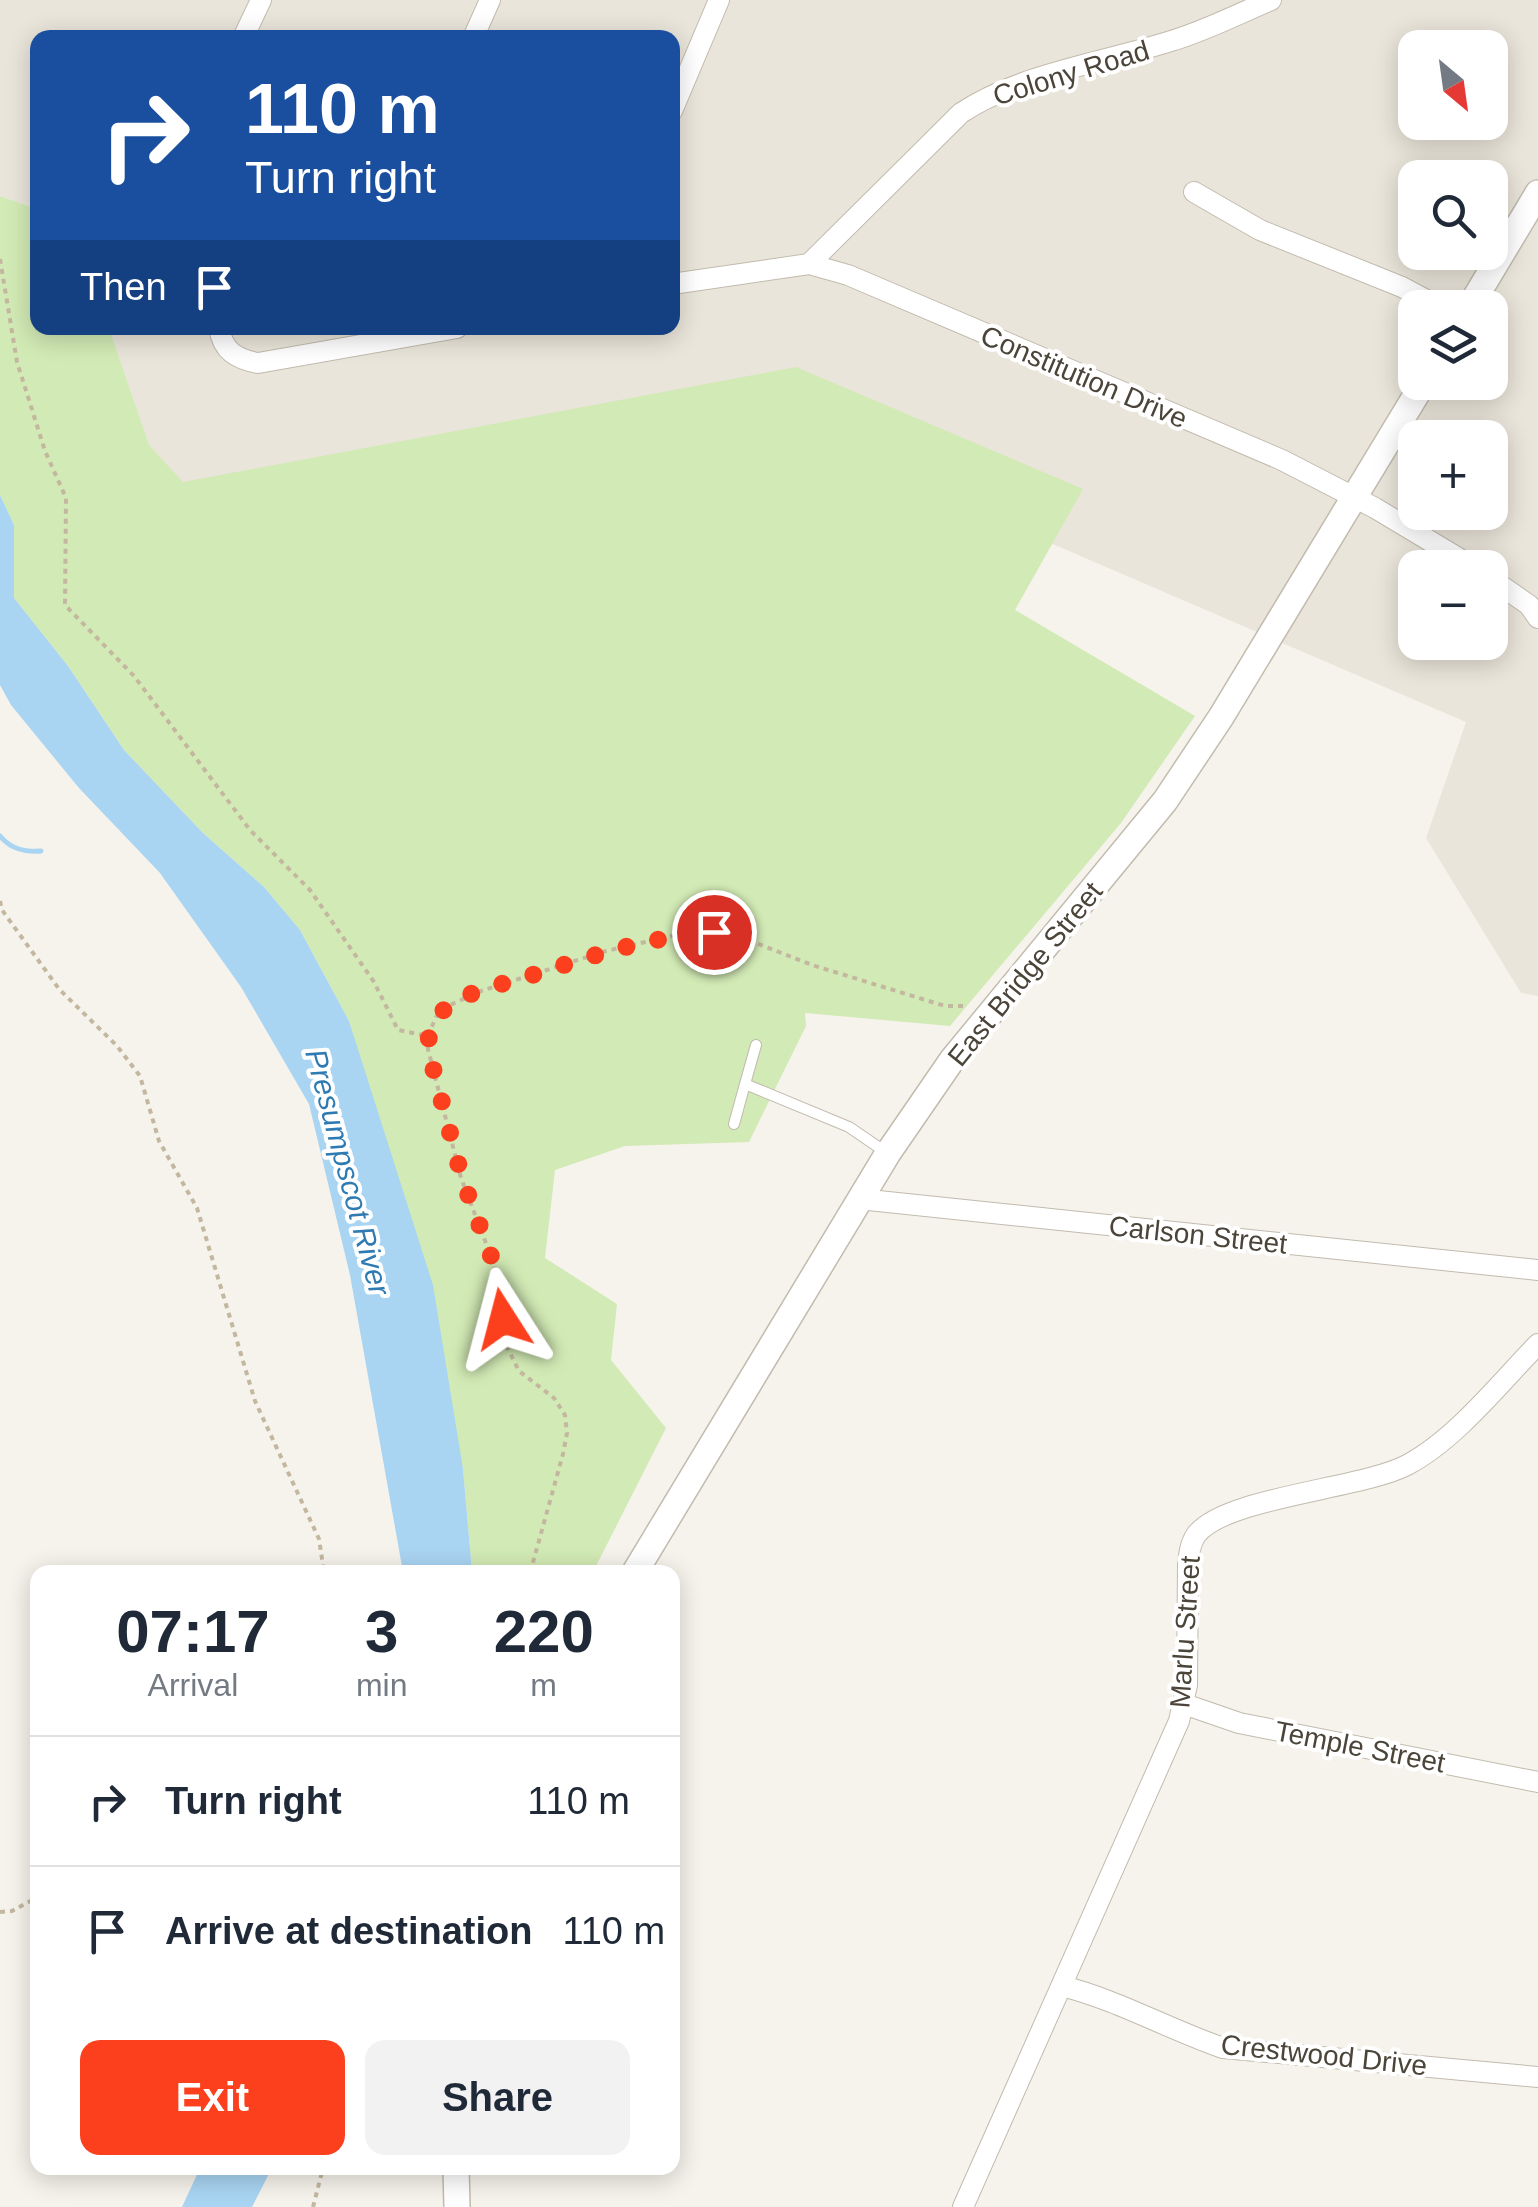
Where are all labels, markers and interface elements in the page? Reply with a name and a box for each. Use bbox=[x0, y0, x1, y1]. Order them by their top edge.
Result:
north arrow bbox=[1398, 30, 1508, 140]
map controls bbox=[1398, 30, 1508, 660]
street label: Colony Road bbox=[989, 35, 1153, 111]
icon: right bbox=[80, 70, 210, 200]
text: 110 m bbox=[245, 70, 440, 148]
text: Turn right bbox=[245, 152, 436, 203]
button: search bbox=[1398, 160, 1508, 270]
icon: arrive bbox=[187, 260, 242, 315]
text: Then bbox=[80, 266, 167, 308]
button: layers bbox=[1398, 290, 1508, 400]
street label: Constitution Drive bbox=[976, 320, 1192, 434]
button: + bbox=[1398, 420, 1508, 530]
button: − bbox=[1398, 550, 1508, 660]
street label: East Bridge Street bbox=[941, 876, 1109, 1072]
pin bbox=[672, 890, 757, 975]
icon: arrive bbox=[687, 905, 742, 960]
water label: Presumpscot River bbox=[299, 1045, 397, 1300]
street label: Carlson Street bbox=[1107, 1210, 1289, 1260]
position arrow bbox=[451, 1267, 555, 1371]
street label: Marlu Street bbox=[1164, 1555, 1206, 1709]
text: 07:17 bbox=[116, 1598, 270, 1665]
text: 3 bbox=[365, 1598, 398, 1665]
text: 220 bbox=[494, 1598, 594, 1665]
text: Arrival bbox=[148, 1667, 238, 1703]
text: min bbox=[356, 1667, 407, 1703]
text: m bbox=[530, 1667, 557, 1703]
street label: Temple Street bbox=[1272, 1715, 1448, 1779]
icon: right bbox=[80, 1774, 135, 1829]
text: Turn right bbox=[165, 1780, 342, 1822]
text: 110 m bbox=[527, 1780, 630, 1822]
icon: arrive bbox=[80, 1904, 135, 1959]
text: Arrive at destination bbox=[165, 1910, 532, 1952]
text: 110 m bbox=[562, 1910, 665, 1952]
street label: Crestwood Drive bbox=[1219, 2029, 1429, 2081]
button: Exit bbox=[80, 2040, 345, 2155]
button: Share bbox=[365, 2040, 630, 2155]

